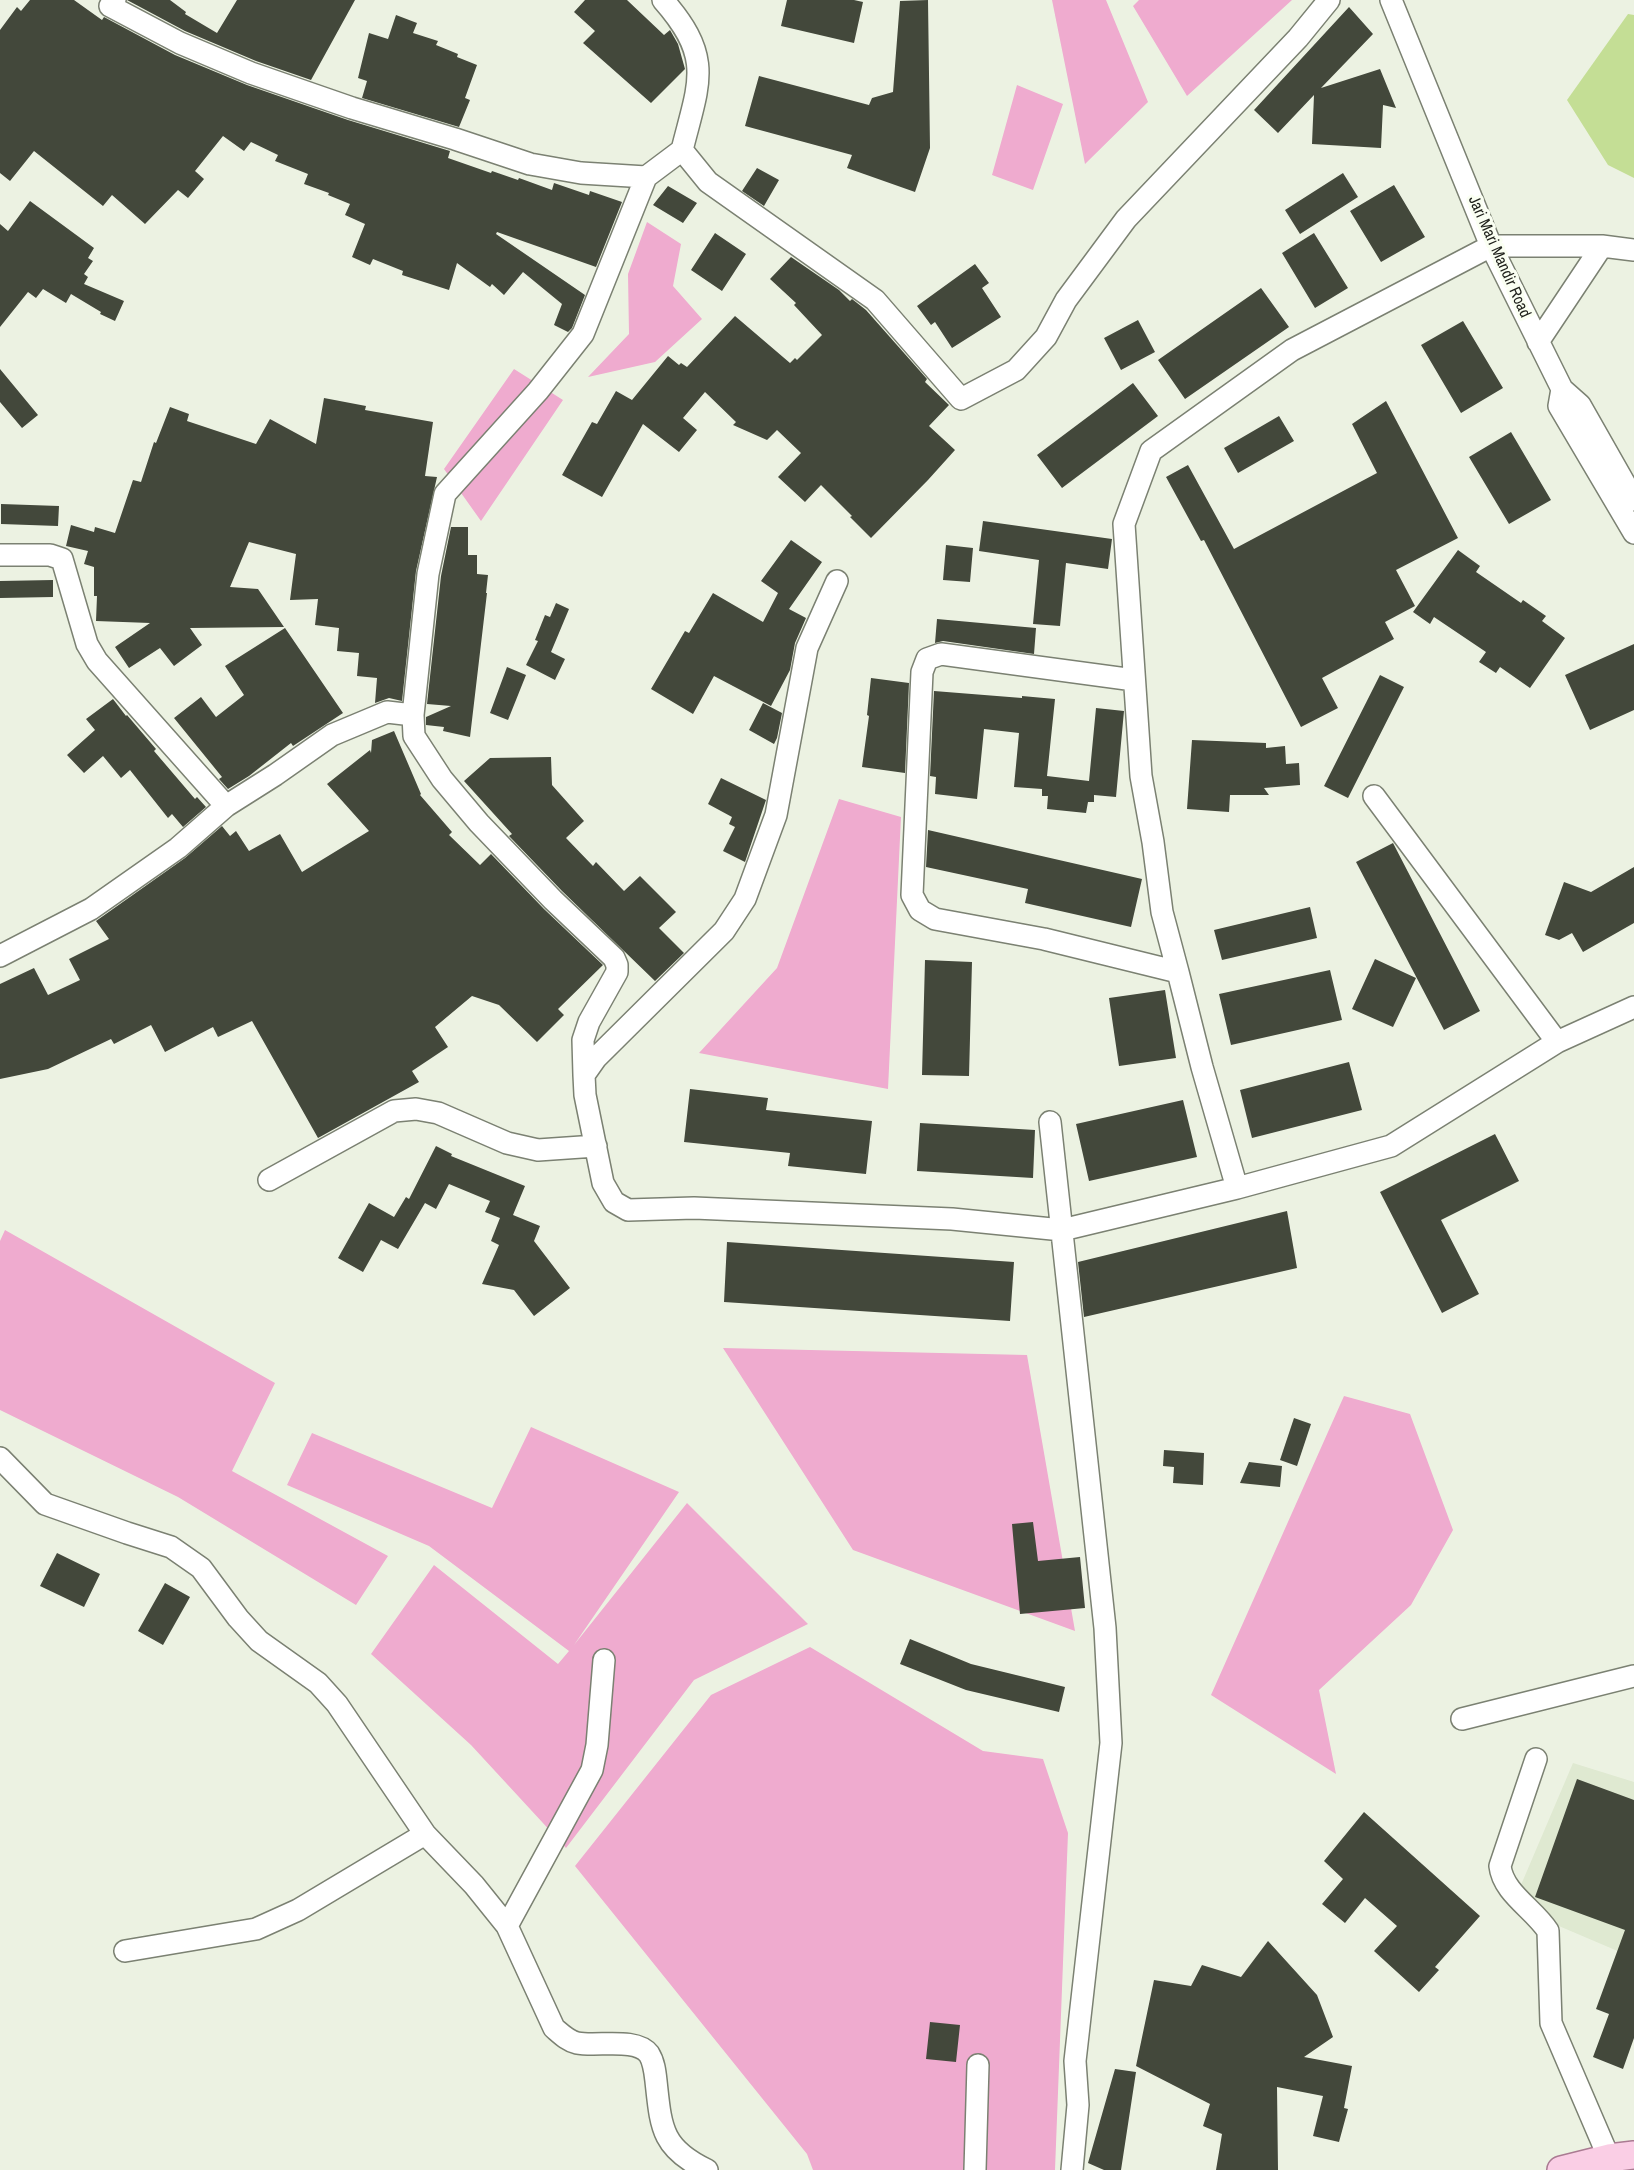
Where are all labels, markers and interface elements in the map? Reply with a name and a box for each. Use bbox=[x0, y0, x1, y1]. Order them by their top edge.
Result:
street label: Jari Mari Mandir Road bbox=[1464, 193, 1534, 321]

